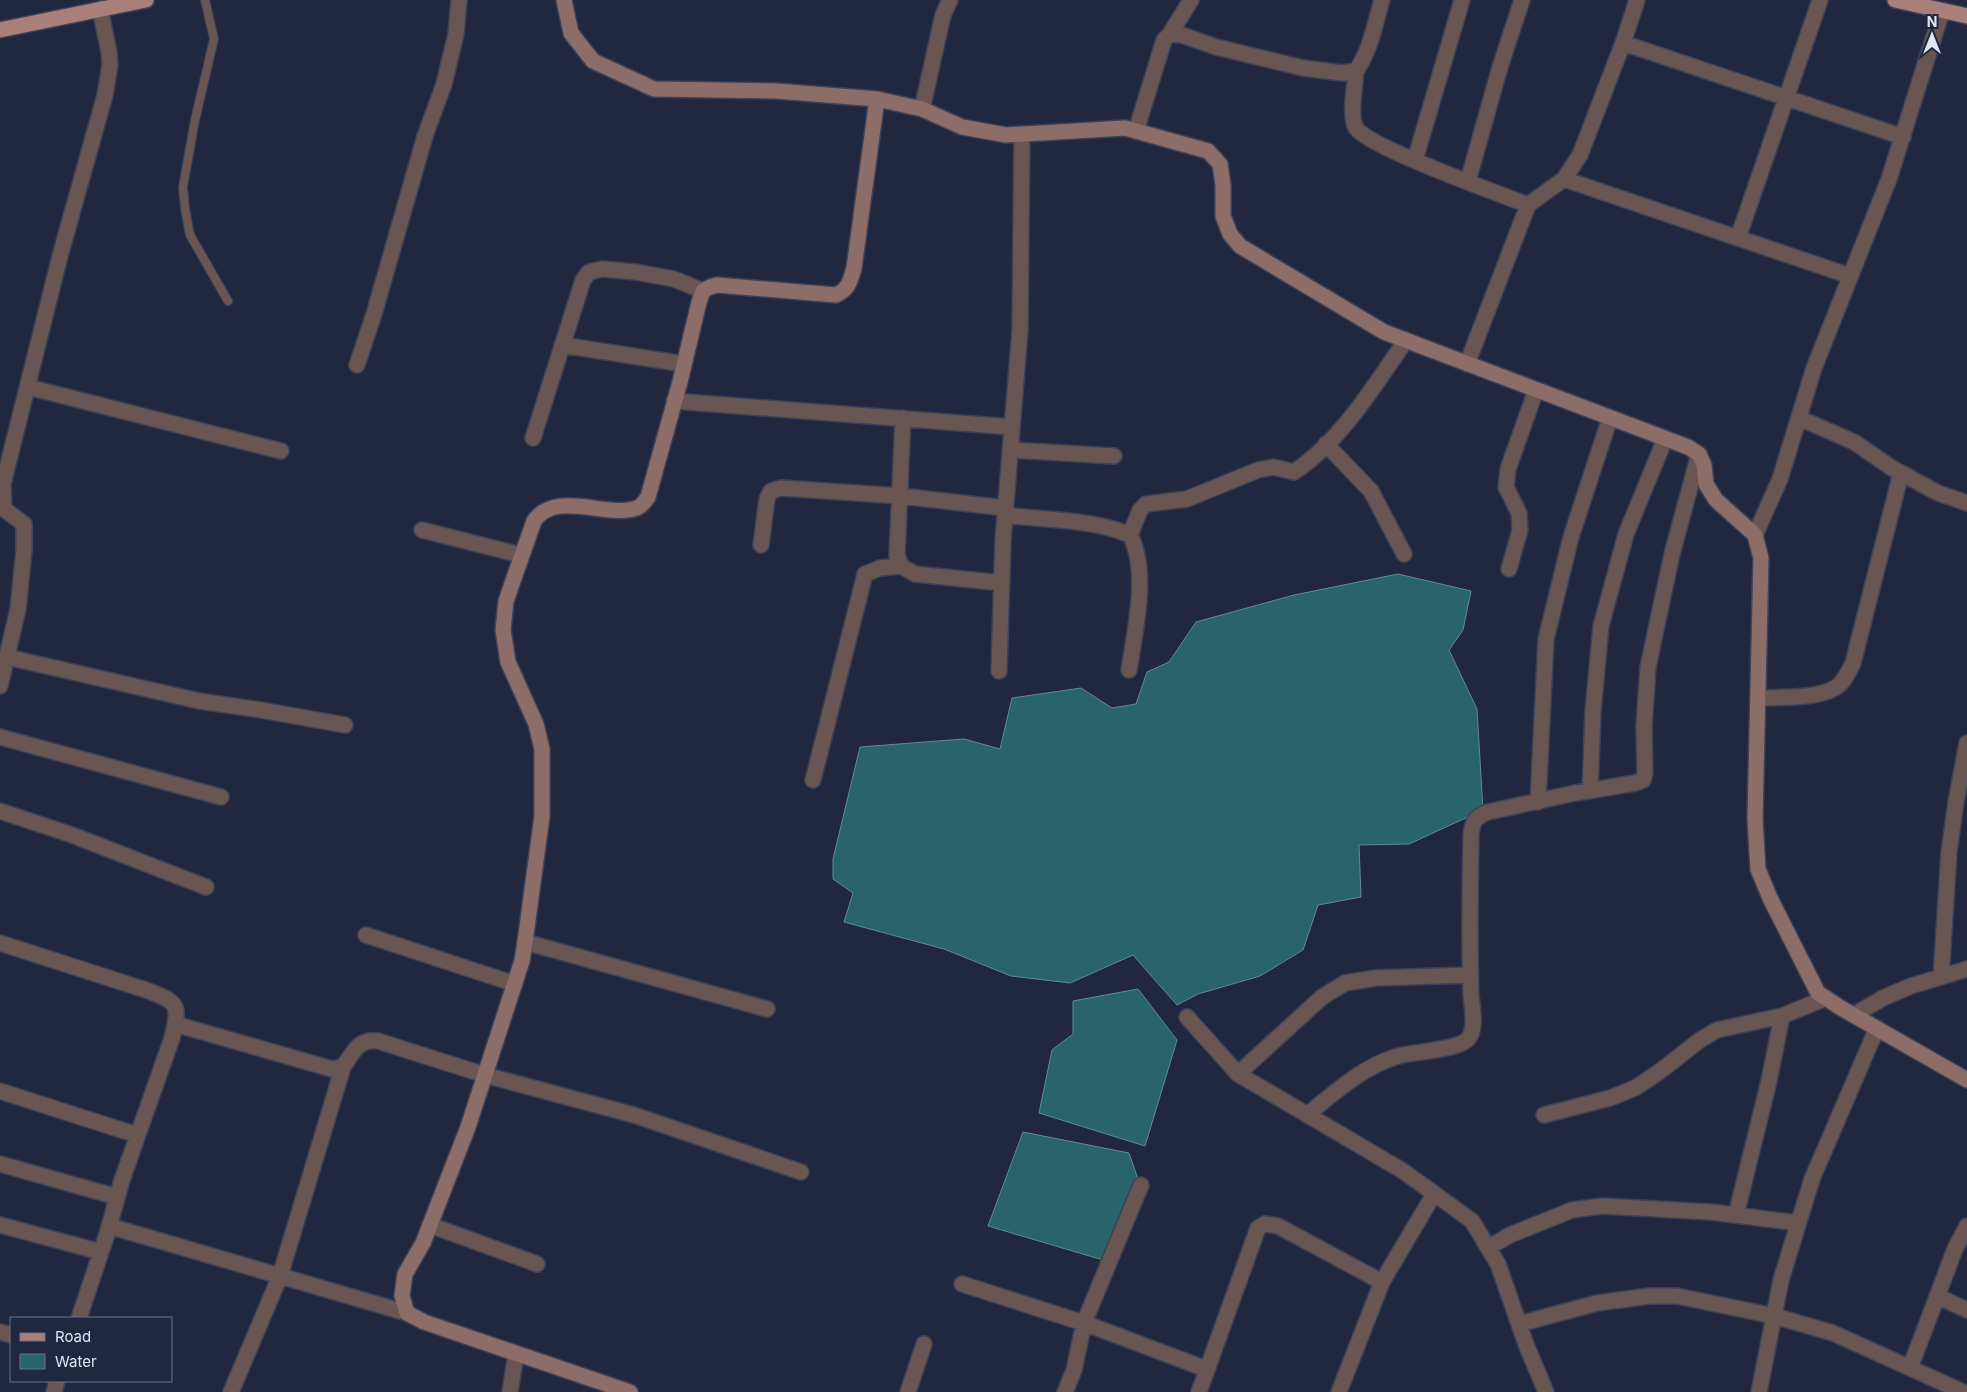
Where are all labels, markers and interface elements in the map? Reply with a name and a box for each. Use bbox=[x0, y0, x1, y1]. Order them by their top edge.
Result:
north arrow bbox=[1907, 10, 1957, 60]
text: N bbox=[1927, 13, 1937, 30]
legend bbox=[10, 1317, 172, 1382]
text: Road bbox=[55, 1327, 91, 1346]
text: Water bbox=[55, 1352, 97, 1371]

